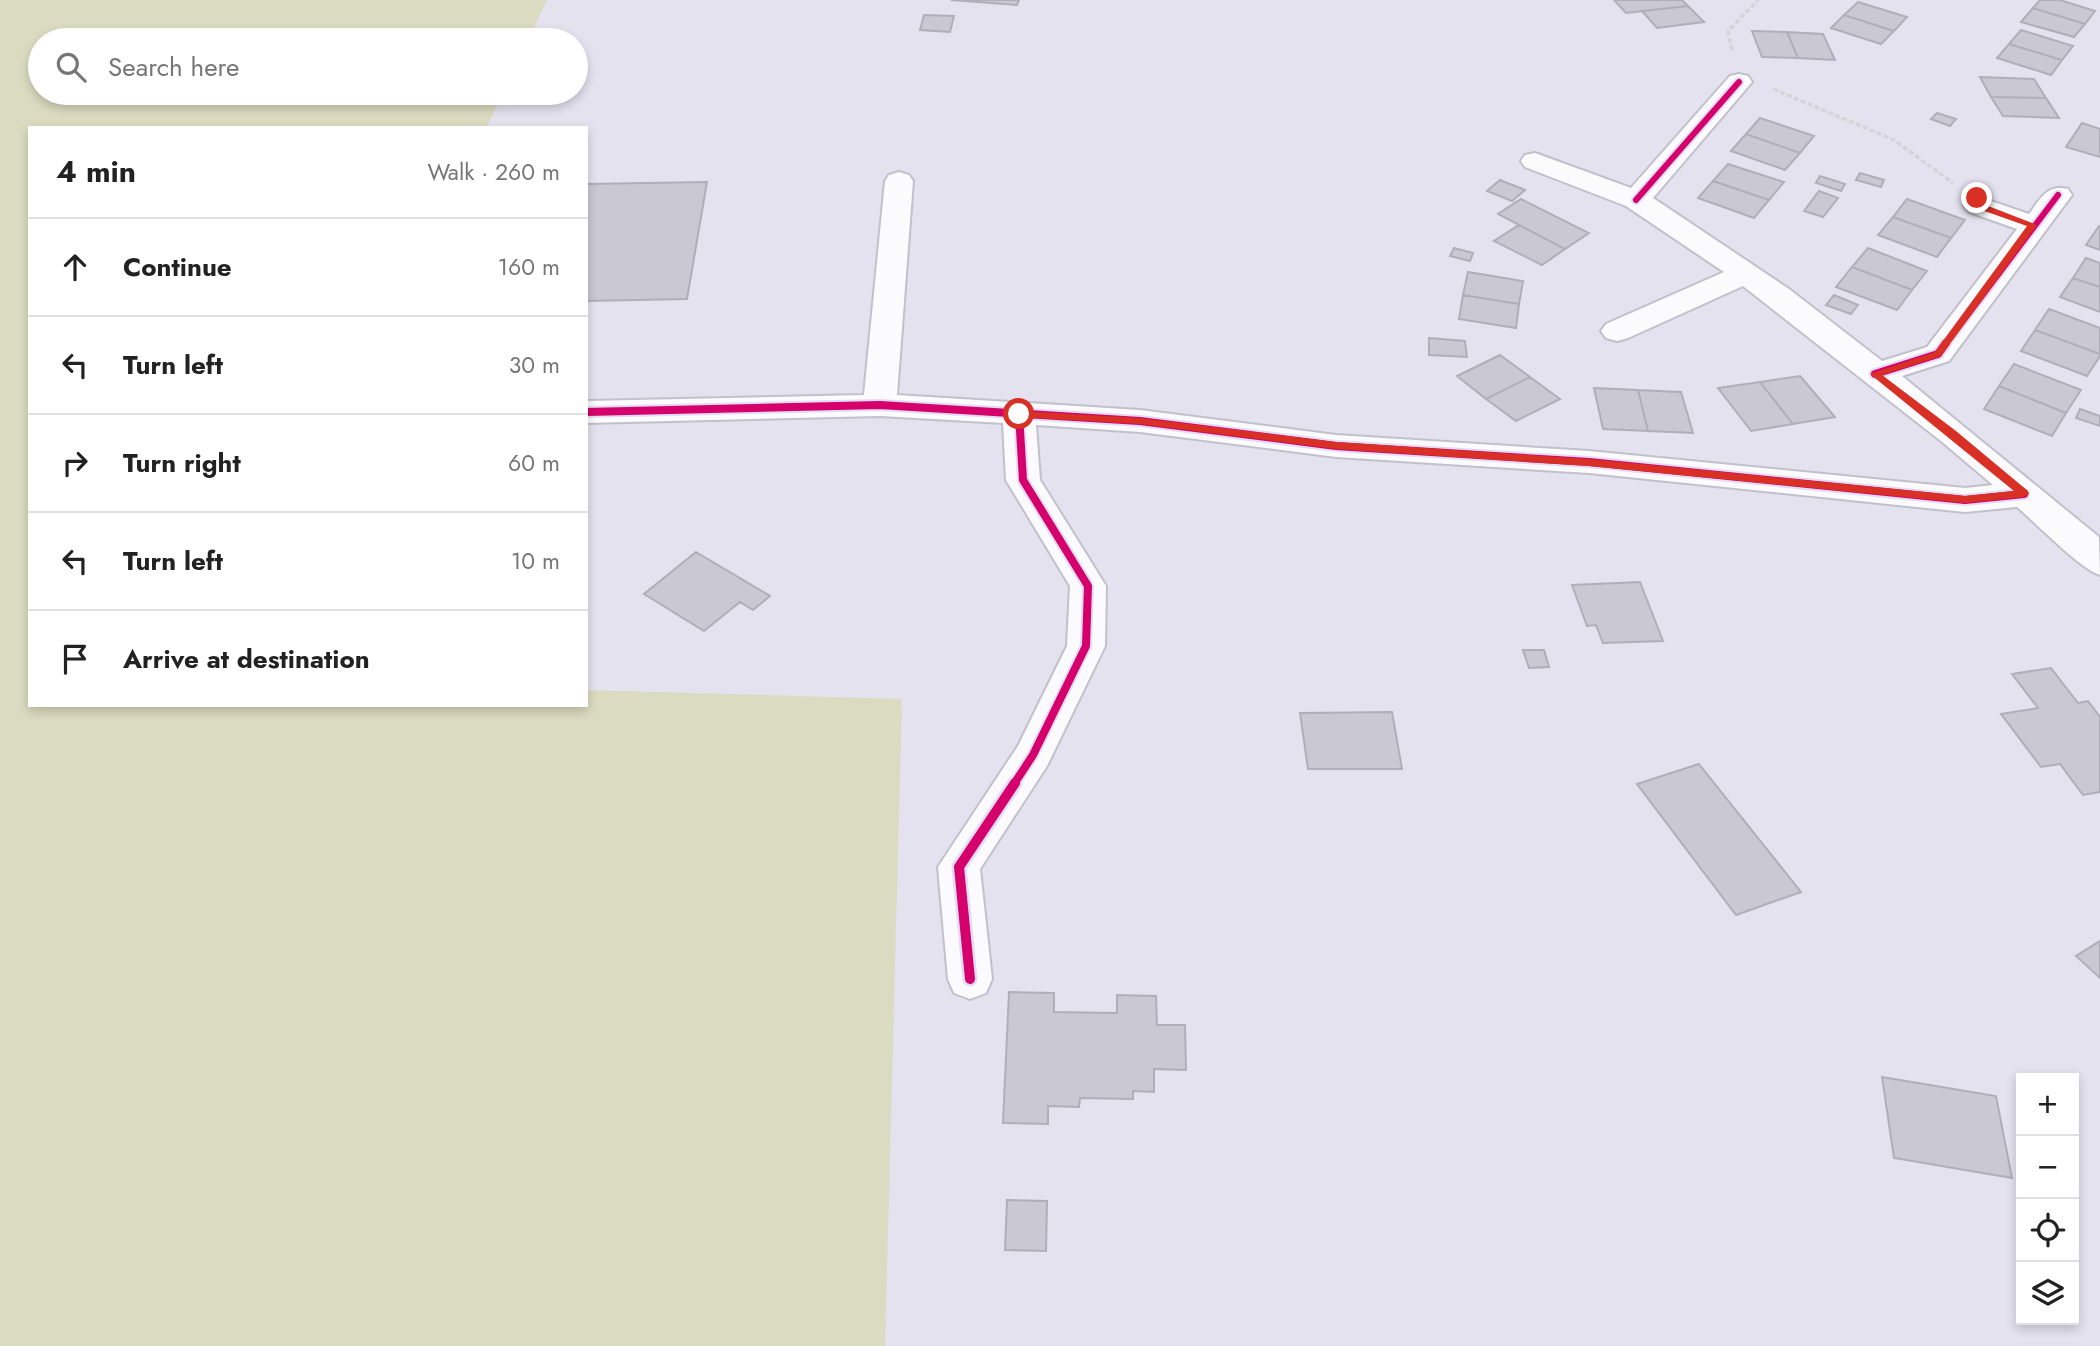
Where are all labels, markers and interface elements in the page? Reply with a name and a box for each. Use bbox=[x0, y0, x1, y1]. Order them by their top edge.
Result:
search box bbox=[28, 28, 588, 105]
icon: search bbox=[52, 48, 90, 86]
text: Search here bbox=[108, 48, 240, 86]
text: 4 min bbox=[56, 150, 136, 193]
text: Walk · 260 m bbox=[427, 155, 560, 189]
route end bbox=[1961, 182, 1992, 213]
icon: ahead bbox=[56, 248, 94, 286]
text: Continue bbox=[123, 248, 232, 286]
text: 160 m bbox=[498, 250, 560, 284]
icon: left bbox=[56, 346, 94, 384]
text: Turn left bbox=[123, 346, 223, 384]
text: 30 m bbox=[509, 348, 560, 382]
route start bbox=[1003, 398, 1034, 429]
icon: right bbox=[56, 444, 94, 482]
text: Turn right bbox=[123, 444, 241, 482]
text: 60 m bbox=[508, 446, 560, 480]
icon: left bbox=[56, 542, 94, 580]
text: Turn left bbox=[123, 542, 223, 580]
text: 10 m bbox=[511, 544, 560, 578]
icon: arrive bbox=[56, 640, 94, 678]
text: Arrive at destination bbox=[123, 640, 370, 678]
map controls bbox=[2016, 1073, 2079, 1325]
button: + bbox=[2016, 1073, 2079, 1136]
button: − bbox=[2016, 1136, 2079, 1199]
button: locate bbox=[2016, 1199, 2079, 1262]
button: layers bbox=[2016, 1262, 2079, 1325]

